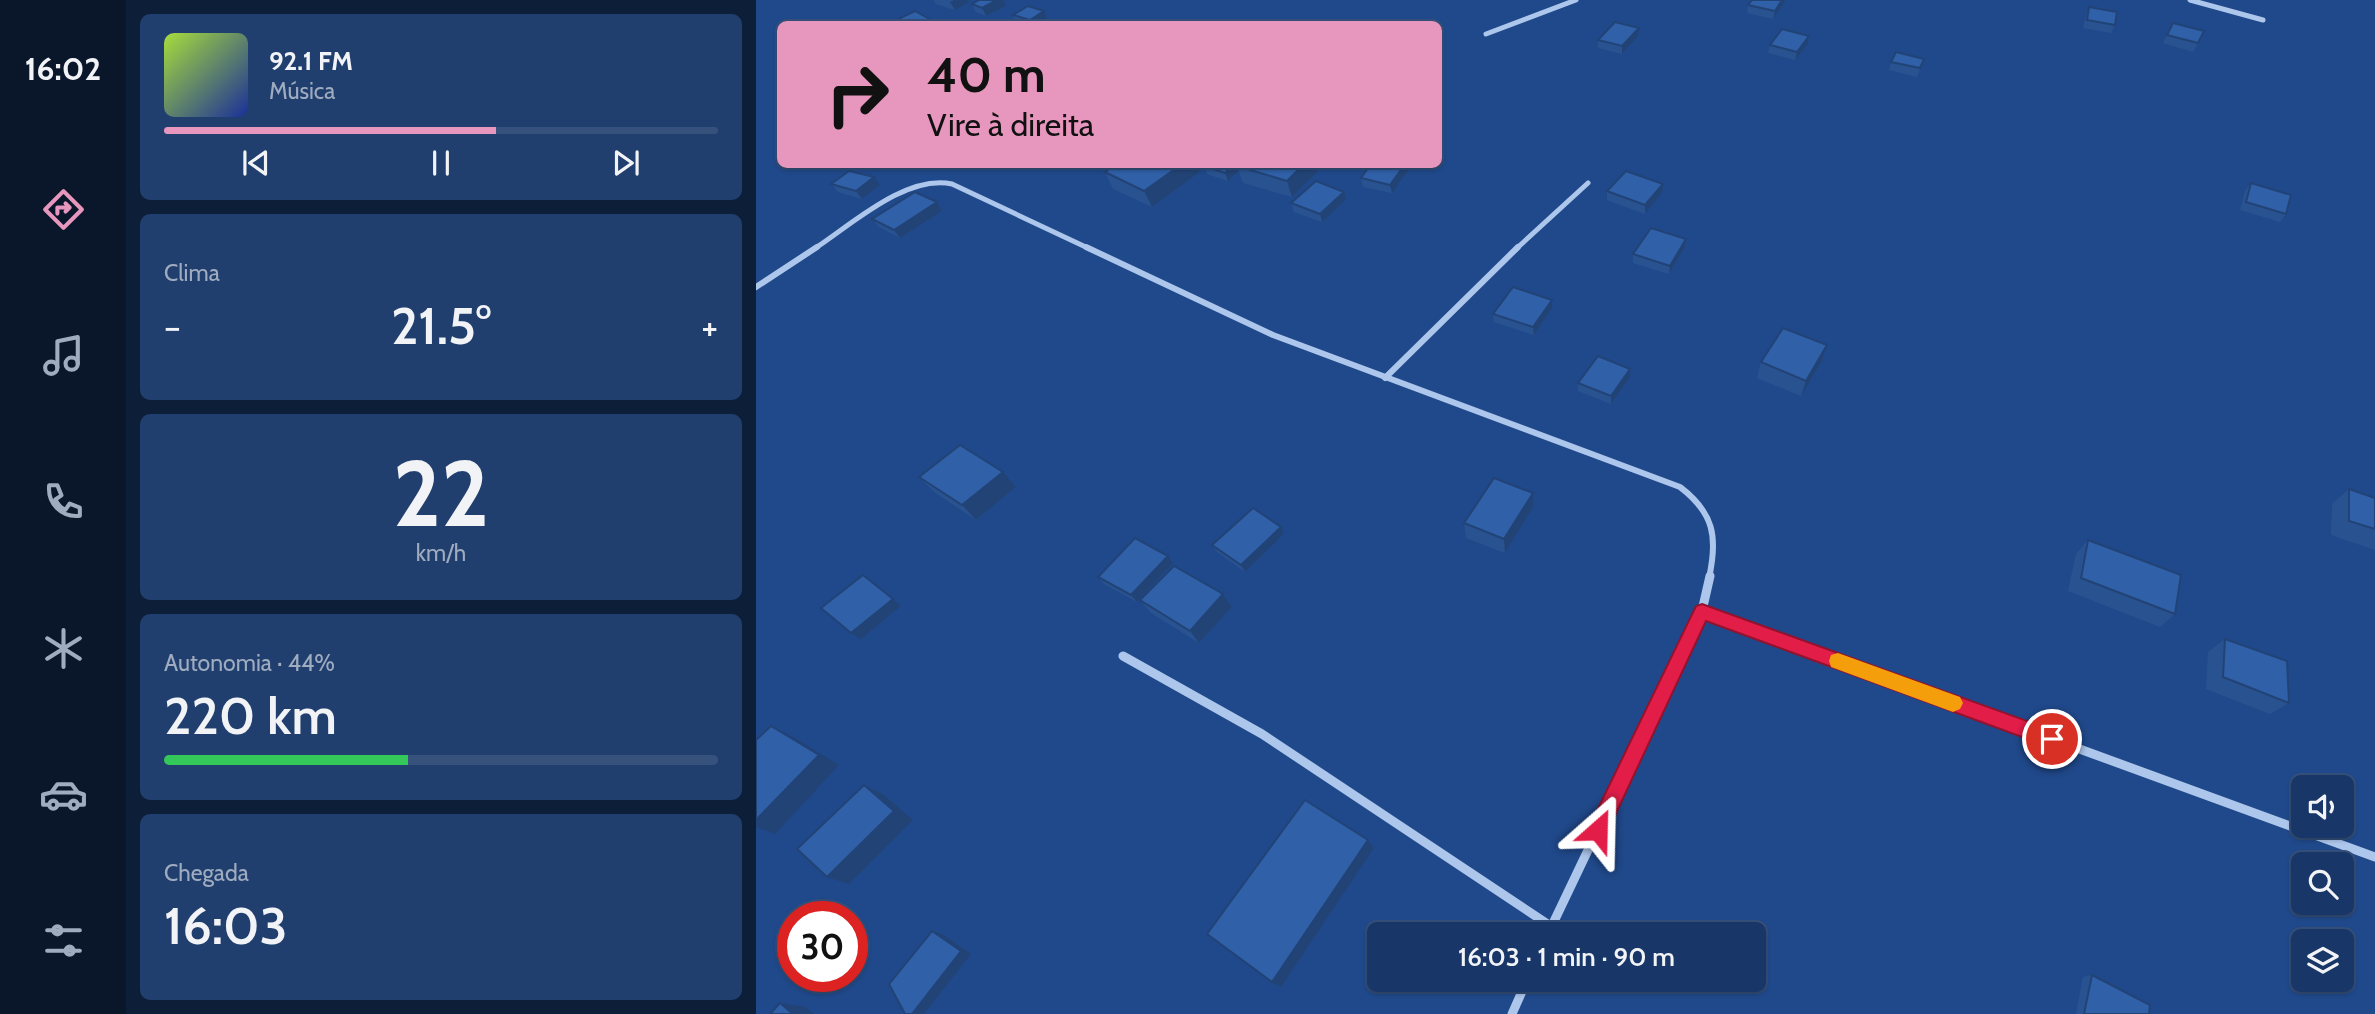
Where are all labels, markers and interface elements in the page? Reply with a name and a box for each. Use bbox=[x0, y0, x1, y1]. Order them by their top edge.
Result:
text: 92.1 FM bbox=[269, 45, 353, 77]
text: 40 m bbox=[927, 45, 1046, 104]
text: 16:02 bbox=[25, 49, 101, 88]
icon: right bbox=[812, 49, 903, 140]
text: Música bbox=[269, 77, 335, 105]
text: Vire à direita bbox=[927, 105, 1094, 144]
icon: previous bbox=[237, 144, 275, 182]
icon: pause bbox=[422, 144, 460, 182]
icon: next bbox=[607, 144, 645, 182]
icon: directions bbox=[39, 185, 88, 234]
text: Clima bbox=[164, 259, 220, 287]
text: 21.5° bbox=[391, 294, 491, 357]
text: − bbox=[164, 303, 181, 350]
text: + bbox=[701, 303, 718, 350]
icon: music bbox=[39, 331, 88, 380]
text: 22 bbox=[393, 438, 489, 549]
icon: phone bbox=[39, 477, 88, 526]
text: km/h bbox=[416, 539, 466, 567]
icon: climate bbox=[39, 624, 88, 673]
text: Autonomia · 44% bbox=[164, 649, 335, 677]
text: 220 km bbox=[164, 684, 337, 747]
pin bbox=[2022, 709, 2082, 769]
icon: arrive bbox=[2033, 720, 2071, 758]
icon: car bbox=[39, 770, 88, 819]
map controls bbox=[2291, 775, 2354, 992]
button: sound bbox=[2291, 775, 2354, 838]
position arrow bbox=[1561, 793, 1635, 867]
button: search bbox=[2291, 852, 2354, 915]
text: Chegada bbox=[164, 859, 249, 887]
text: 16:03 bbox=[164, 894, 288, 957]
speed limit sign: 30 bbox=[777, 901, 868, 992]
icon: filters bbox=[39, 916, 88, 965]
button: layers bbox=[2291, 929, 2354, 992]
text: 16:03 · 1 min · 90 m bbox=[1458, 941, 1675, 973]

